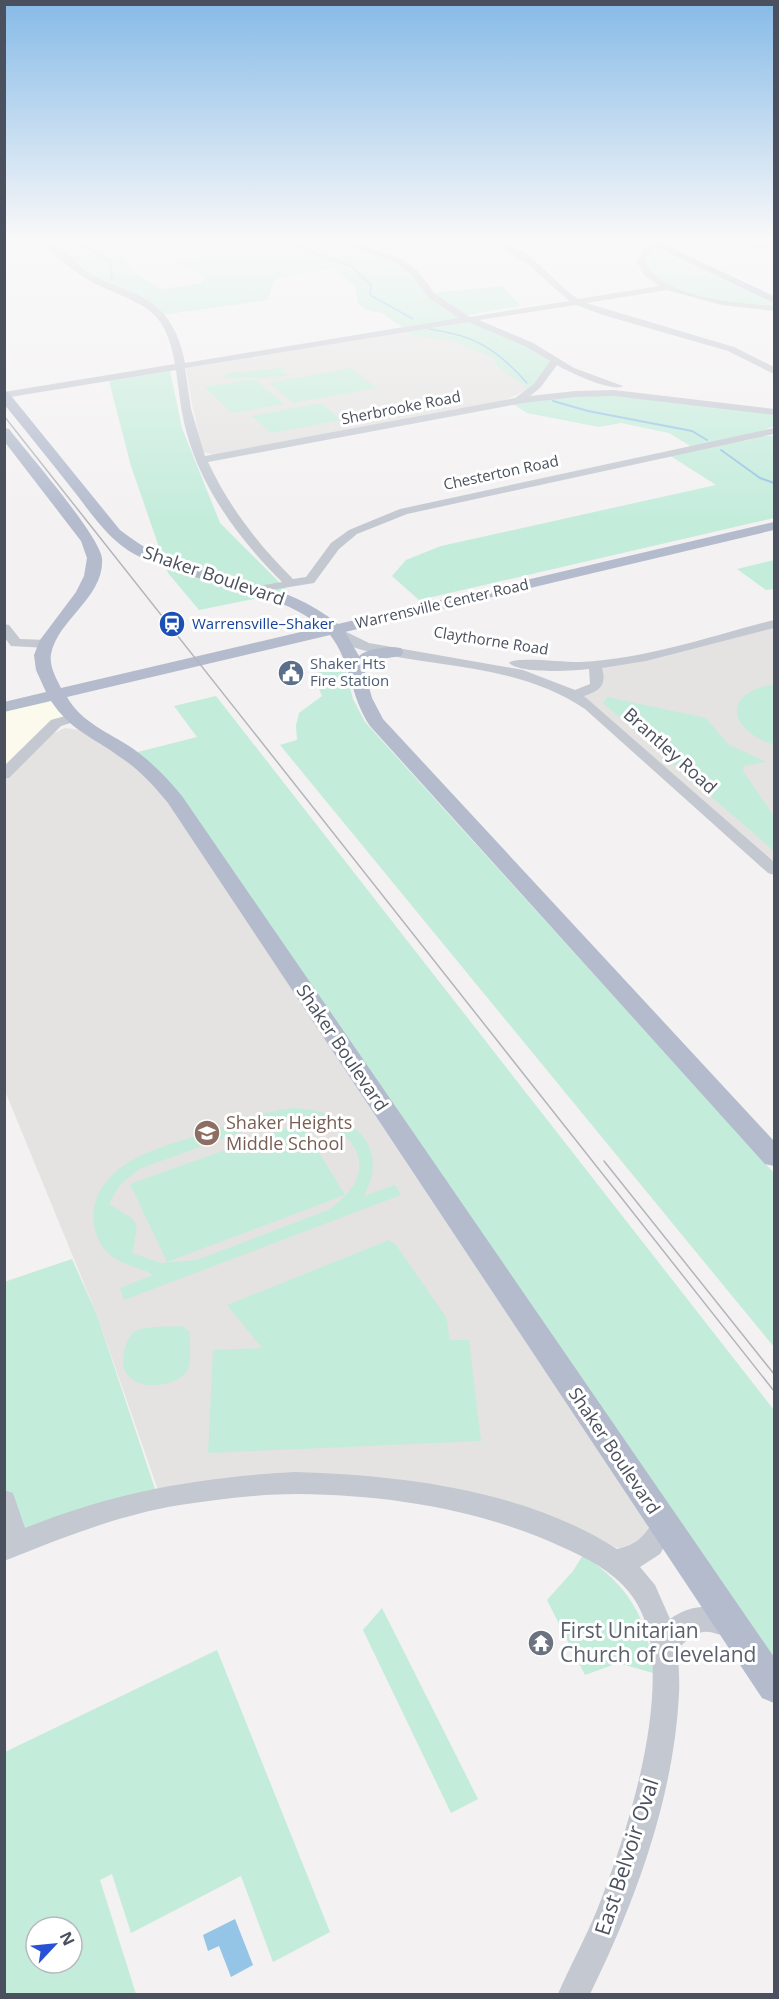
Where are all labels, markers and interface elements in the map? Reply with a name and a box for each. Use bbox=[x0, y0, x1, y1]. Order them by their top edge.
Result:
street label: Sherbrooke Road bbox=[339, 386, 462, 428]
street label: Chesterton Road bbox=[441, 450, 560, 494]
street label: Shaker Boulevard bbox=[140, 540, 288, 610]
street label: Warrensville Center Road bbox=[353, 573, 530, 633]
station icon: Warrensville–Shaker bbox=[157, 609, 187, 639]
place label: Warrensville–Shaker bbox=[192, 613, 334, 633]
street label: Claythorne Road bbox=[432, 621, 550, 659]
place label: Shaker Hts Fire Station bbox=[310, 653, 389, 690]
public building icon: Shaker Hts Fire Station bbox=[276, 658, 306, 688]
street label: Brantley Road bbox=[619, 702, 722, 799]
street label: Shaker Boulevard bbox=[291, 979, 394, 1116]
place label: Shaker Heights Middle School bbox=[226, 1110, 352, 1155]
school or university icon: Shaker Heights Middle School bbox=[192, 1118, 222, 1148]
street label: Shaker Boulevard bbox=[563, 1382, 666, 1519]
place label: First Unitarian Church of Cleveland bbox=[560, 1616, 756, 1668]
temple icon: First Unitarian Church of Cleveland bbox=[526, 1628, 556, 1658]
street label: East Belvoir Oval bbox=[588, 1775, 665, 1939]
north arrow bbox=[24, 1915, 84, 1975]
text: N bbox=[55, 1928, 80, 1949]

